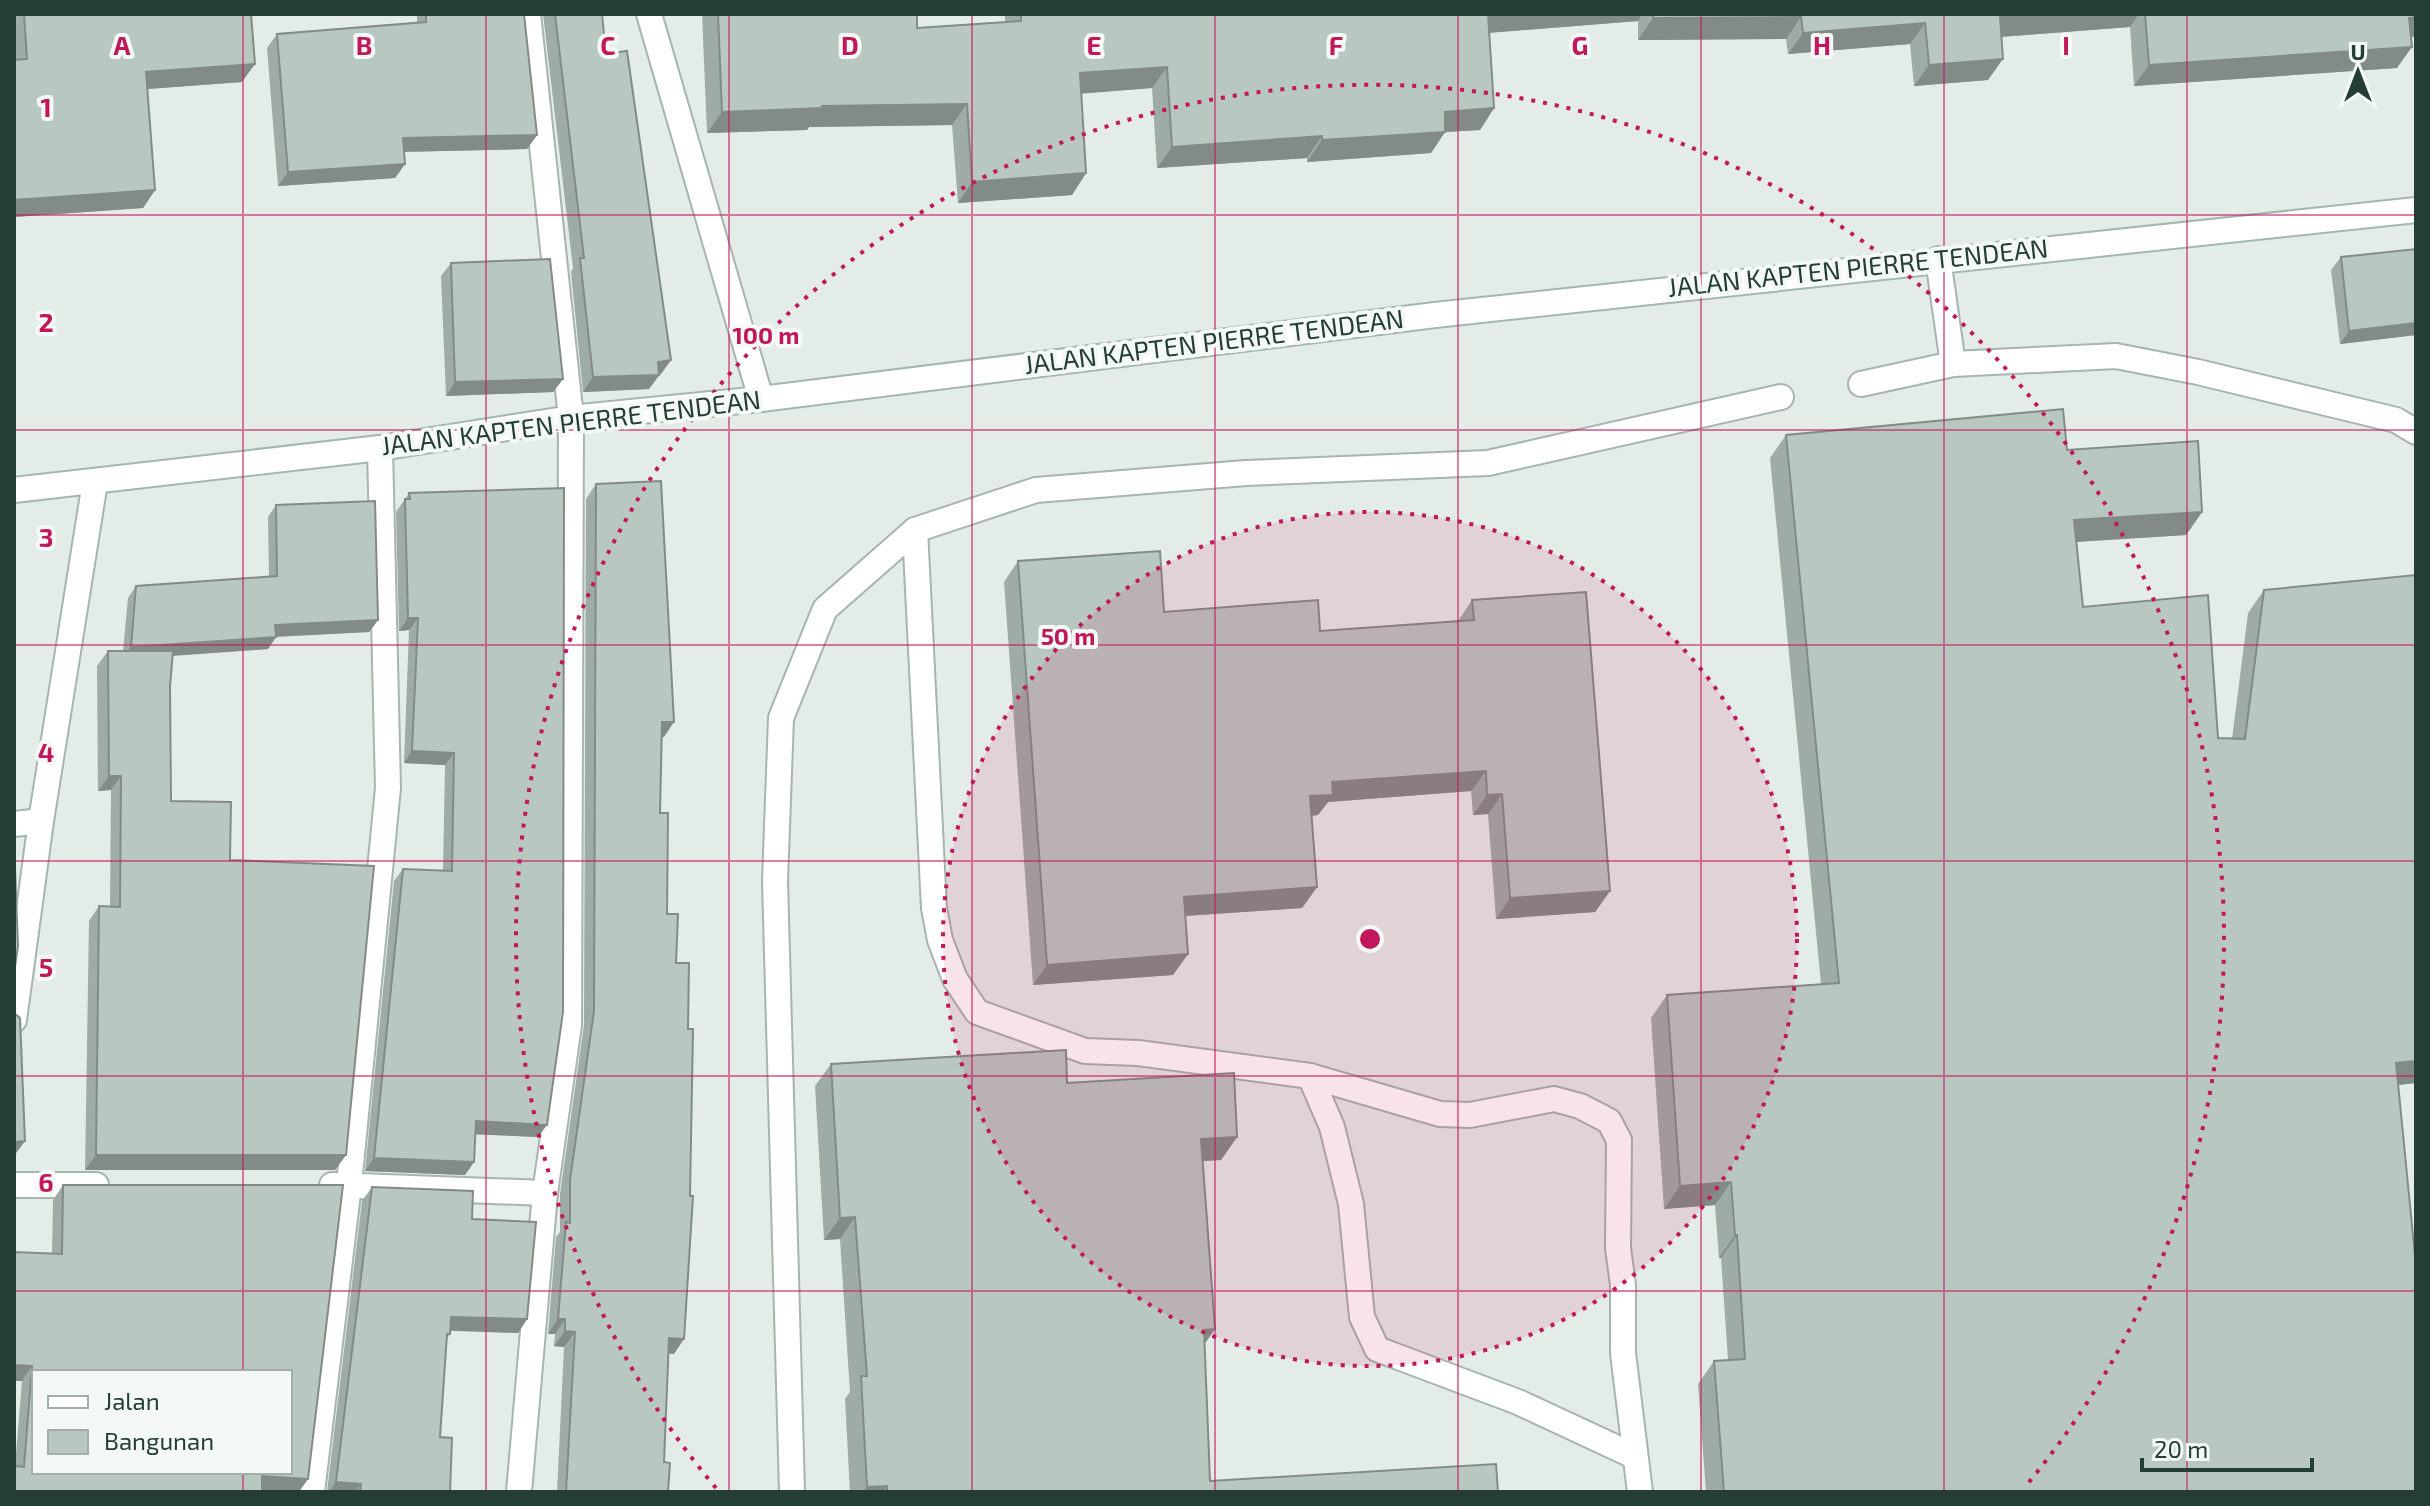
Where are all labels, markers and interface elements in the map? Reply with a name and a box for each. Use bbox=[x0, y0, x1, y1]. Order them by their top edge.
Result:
text: A bbox=[114, 29, 131, 60]
text: B bbox=[356, 29, 372, 60]
text: C bbox=[600, 29, 616, 60]
text: D bbox=[841, 29, 859, 60]
text: E bbox=[1086, 29, 1102, 60]
text: F bbox=[1329, 29, 1343, 60]
text: G bbox=[1572, 29, 1588, 60]
text: H bbox=[1813, 29, 1831, 60]
text: I bbox=[2062, 29, 2070, 60]
north arrow bbox=[2318, 32, 2398, 112]
text: U bbox=[2350, 38, 2366, 64]
text: 1 bbox=[40, 91, 52, 122]
street label: JALAN KAPTEN PIERRE TENDEAN bbox=[1666, 231, 2050, 302]
street label: JALAN KAPTEN PIERRE TENDEAN bbox=[1022, 302, 1405, 379]
text: 2 bbox=[38, 306, 54, 337]
text: 100 m bbox=[733, 320, 799, 349]
street label: JALAN KAPTEN PIERRE TENDEAN bbox=[379, 383, 762, 460]
text: 3 bbox=[39, 521, 53, 552]
text: 50 m bbox=[1041, 621, 1095, 650]
text: 4 bbox=[38, 736, 54, 767]
centre of rings bbox=[1356, 925, 1384, 953]
text: 5 bbox=[39, 951, 53, 982]
text: 6 bbox=[38, 1166, 54, 1197]
legend bbox=[32, 1370, 292, 1474]
text: Jalan bbox=[104, 1386, 160, 1415]
scale bar bbox=[2142, 1422, 2312, 1472]
text: Bangunan bbox=[104, 1426, 214, 1455]
text: 20 m bbox=[2154, 1434, 2208, 1463]

